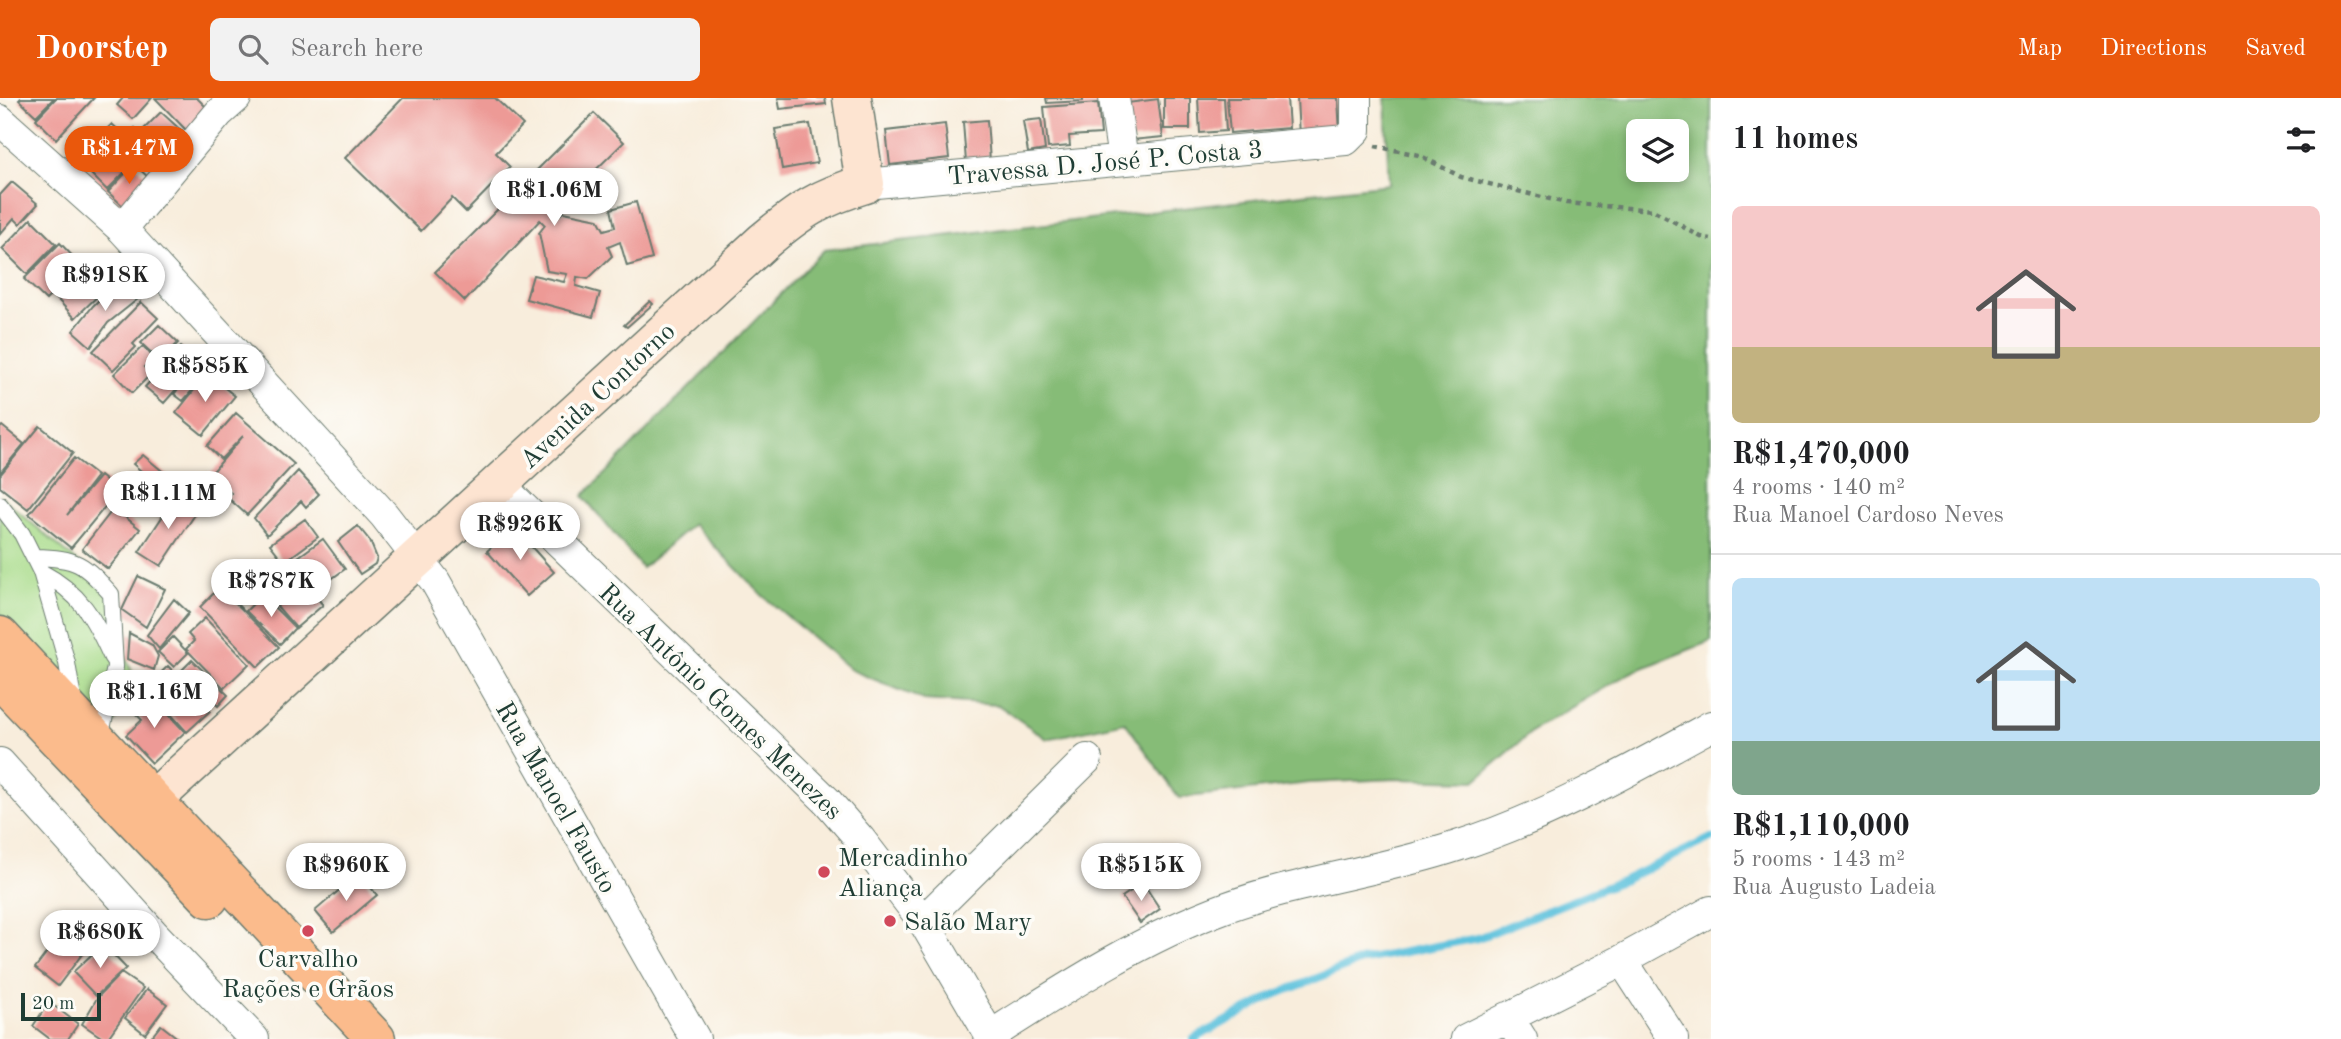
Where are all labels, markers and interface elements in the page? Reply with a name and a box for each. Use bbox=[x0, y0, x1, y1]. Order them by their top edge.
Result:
search box bbox=[210, 18, 700, 81]
icon: search bbox=[234, 30, 272, 68]
text: Doorstep bbox=[35, 33, 168, 66]
text: Search here bbox=[290, 36, 423, 62]
text: Map bbox=[2018, 37, 2062, 61]
text: Directions bbox=[2100, 37, 2207, 61]
text: Saved bbox=[2245, 37, 2306, 61]
map controls bbox=[1626, 119, 1689, 182]
button: layers bbox=[1626, 119, 1689, 182]
icon: filters bbox=[2282, 121, 2320, 159]
text: 11 homes bbox=[1732, 125, 1858, 155]
pin: R$1.47M bbox=[64, 126, 194, 186]
text: R$1.47M bbox=[80, 137, 178, 160]
street label: Travessa D. José P. Costa 3 bbox=[946, 137, 1264, 191]
pin: R$1.06M bbox=[489, 169, 619, 228]
text: R$1.06M bbox=[505, 179, 603, 202]
icon: home bbox=[1963, 251, 2089, 377]
pin: R$918K bbox=[48, 254, 162, 313]
text: R$918K bbox=[61, 264, 149, 287]
street label: Avenida Contorno bbox=[516, 318, 681, 475]
pin: R$585K bbox=[148, 344, 262, 404]
text: R$585K bbox=[161, 355, 249, 378]
text: R$1,470,000 bbox=[1732, 440, 1910, 470]
pin: R$1.11M bbox=[103, 472, 233, 531]
text: 4 rooms · 140 m² bbox=[1732, 476, 1905, 499]
text: R$1.11M bbox=[119, 482, 217, 505]
pin: R$926K bbox=[463, 503, 577, 562]
text: Rua Manoel Cardoso Neves bbox=[1732, 504, 2004, 527]
text: R$926K bbox=[476, 513, 564, 536]
pin: R$787K bbox=[214, 560, 328, 619]
text: R$787K bbox=[227, 570, 315, 593]
street label: Rua Antônio Gomes Menezes bbox=[593, 580, 846, 825]
icon: home bbox=[1963, 623, 2089, 749]
pin: R$1.16M bbox=[89, 670, 219, 730]
text: R$1.16M bbox=[105, 681, 203, 704]
street label: Rua Manoel Fausto bbox=[490, 698, 621, 898]
text: R$1,110,000 bbox=[1732, 812, 1910, 842]
pin: R$960K bbox=[289, 844, 403, 903]
pin: R$515K bbox=[1084, 844, 1198, 903]
place label: Mercadinho Aliança bbox=[838, 846, 968, 902]
text: 5 rooms · 143 m² bbox=[1732, 848, 1905, 871]
text: R$960K bbox=[302, 854, 390, 877]
text: R$515K bbox=[1097, 854, 1185, 877]
marker: Mercadinho Aliança bbox=[816, 864, 832, 880]
text: Rua Augusto Ladeia bbox=[1732, 876, 1936, 899]
pin: R$680K bbox=[43, 910, 157, 970]
place label: Salão Mary bbox=[904, 910, 1032, 936]
marker: Salão Mary bbox=[882, 913, 898, 929]
text: R$680K bbox=[56, 921, 144, 944]
marker: Carvalho Rações e Grãos bbox=[300, 923, 316, 939]
place label: Carvalho Rações e Grãos bbox=[222, 947, 394, 1003]
scale bar bbox=[21, 990, 102, 1022]
text: 20 m bbox=[32, 995, 74, 1014]

